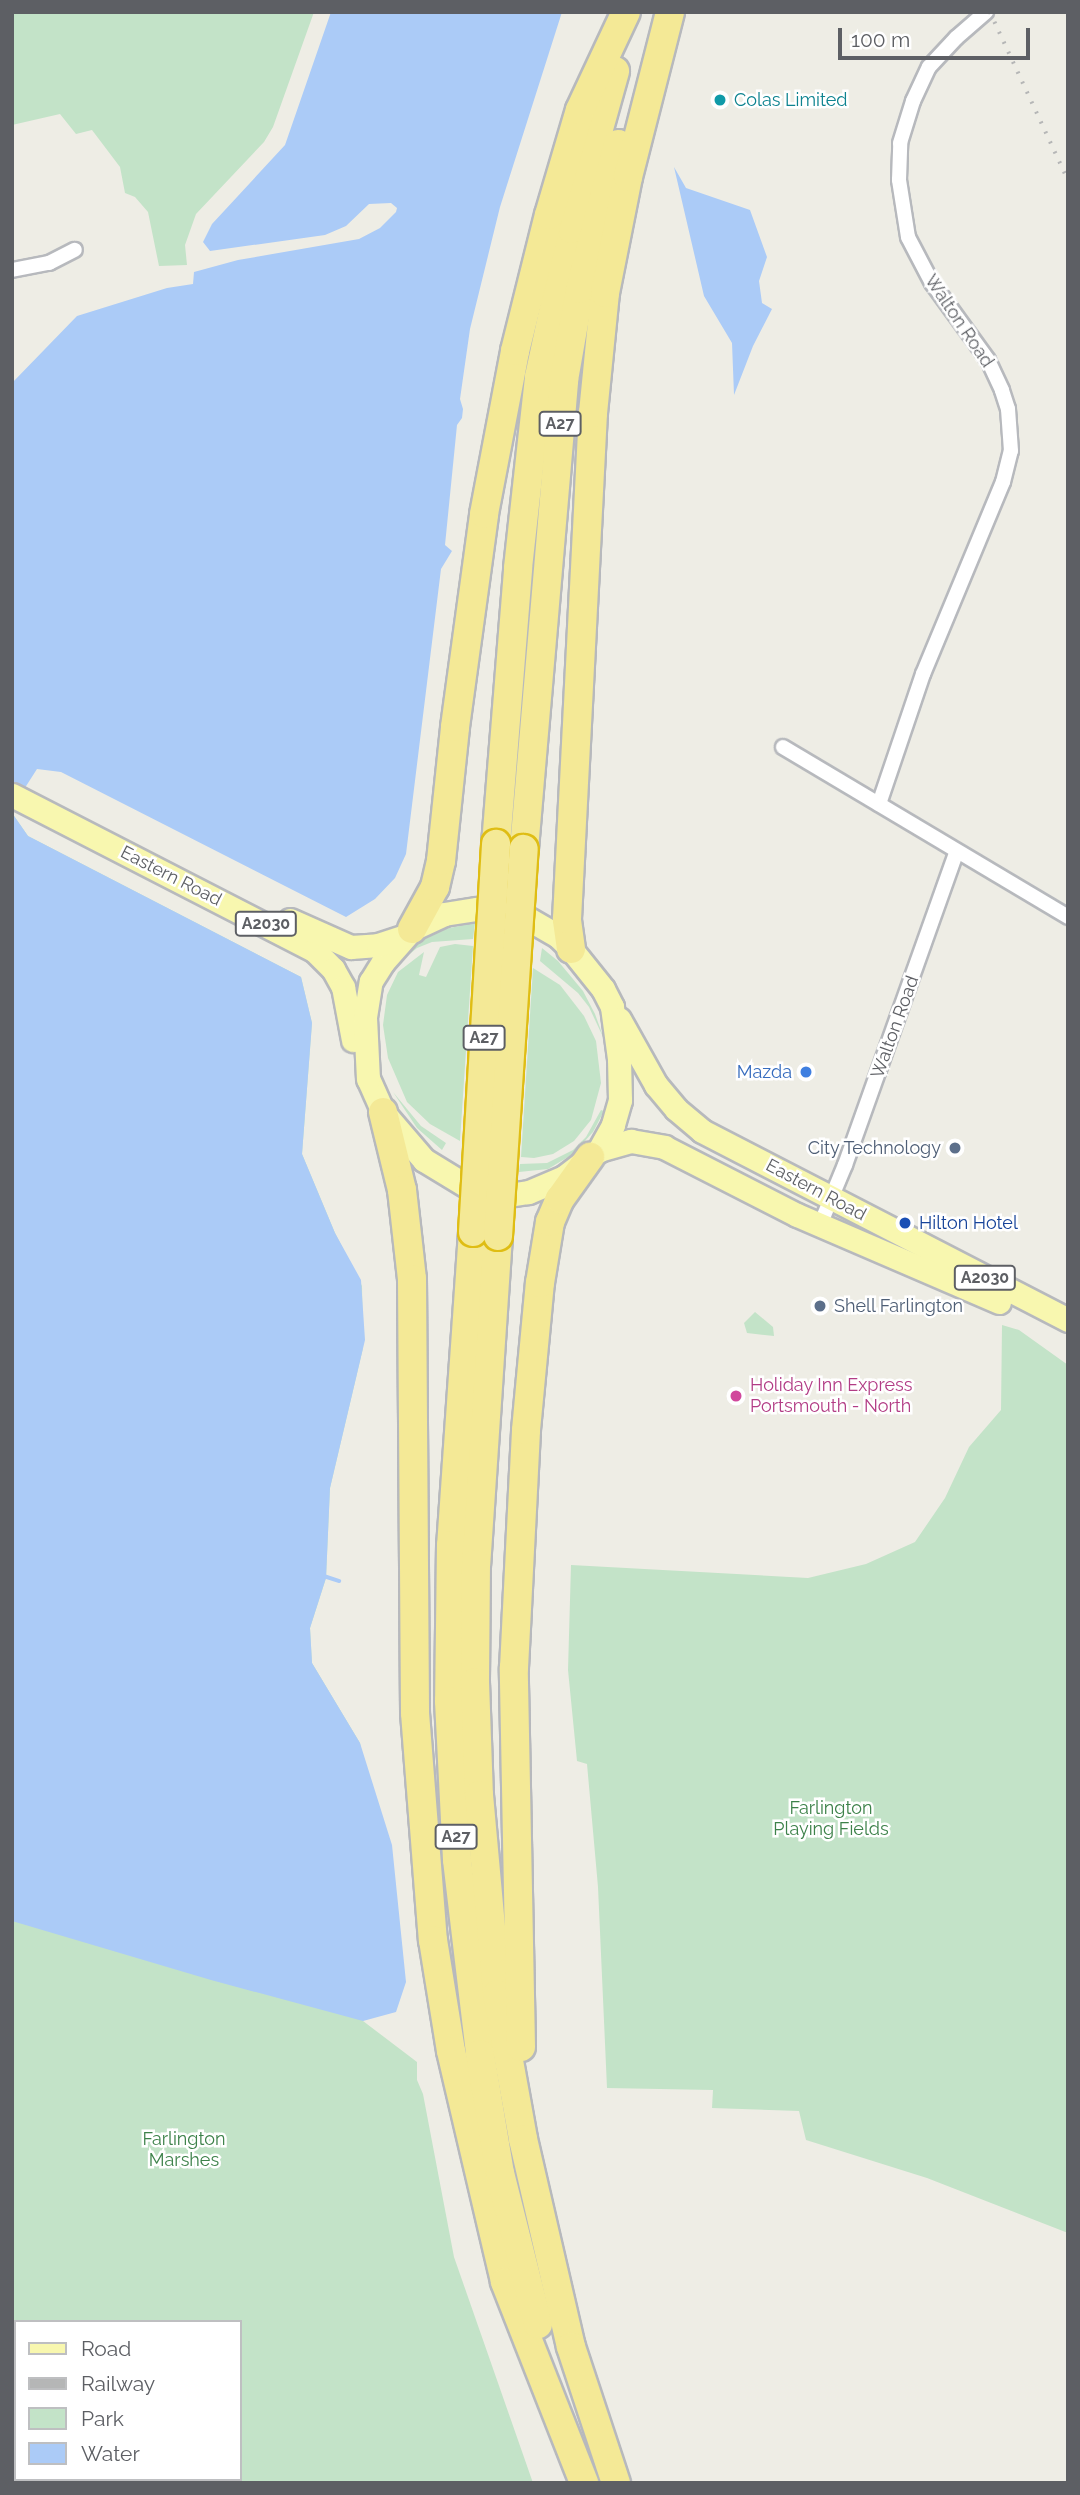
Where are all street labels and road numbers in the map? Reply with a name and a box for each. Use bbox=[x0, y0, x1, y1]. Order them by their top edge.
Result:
street label: Walton Road bbox=[920, 270, 998, 372]
road number: A27 bbox=[537, 412, 583, 436]
street label: Eastern Road bbox=[117, 841, 225, 911]
road number: A2030 bbox=[234, 912, 298, 936]
street label: Walton Road bbox=[866, 973, 924, 1081]
road number: A27 bbox=[461, 1026, 507, 1050]
street label: Eastern Road bbox=[762, 1155, 870, 1225]
road number: A2030 bbox=[954, 1266, 1016, 1290]
road number: A27 bbox=[433, 1825, 479, 1850]

